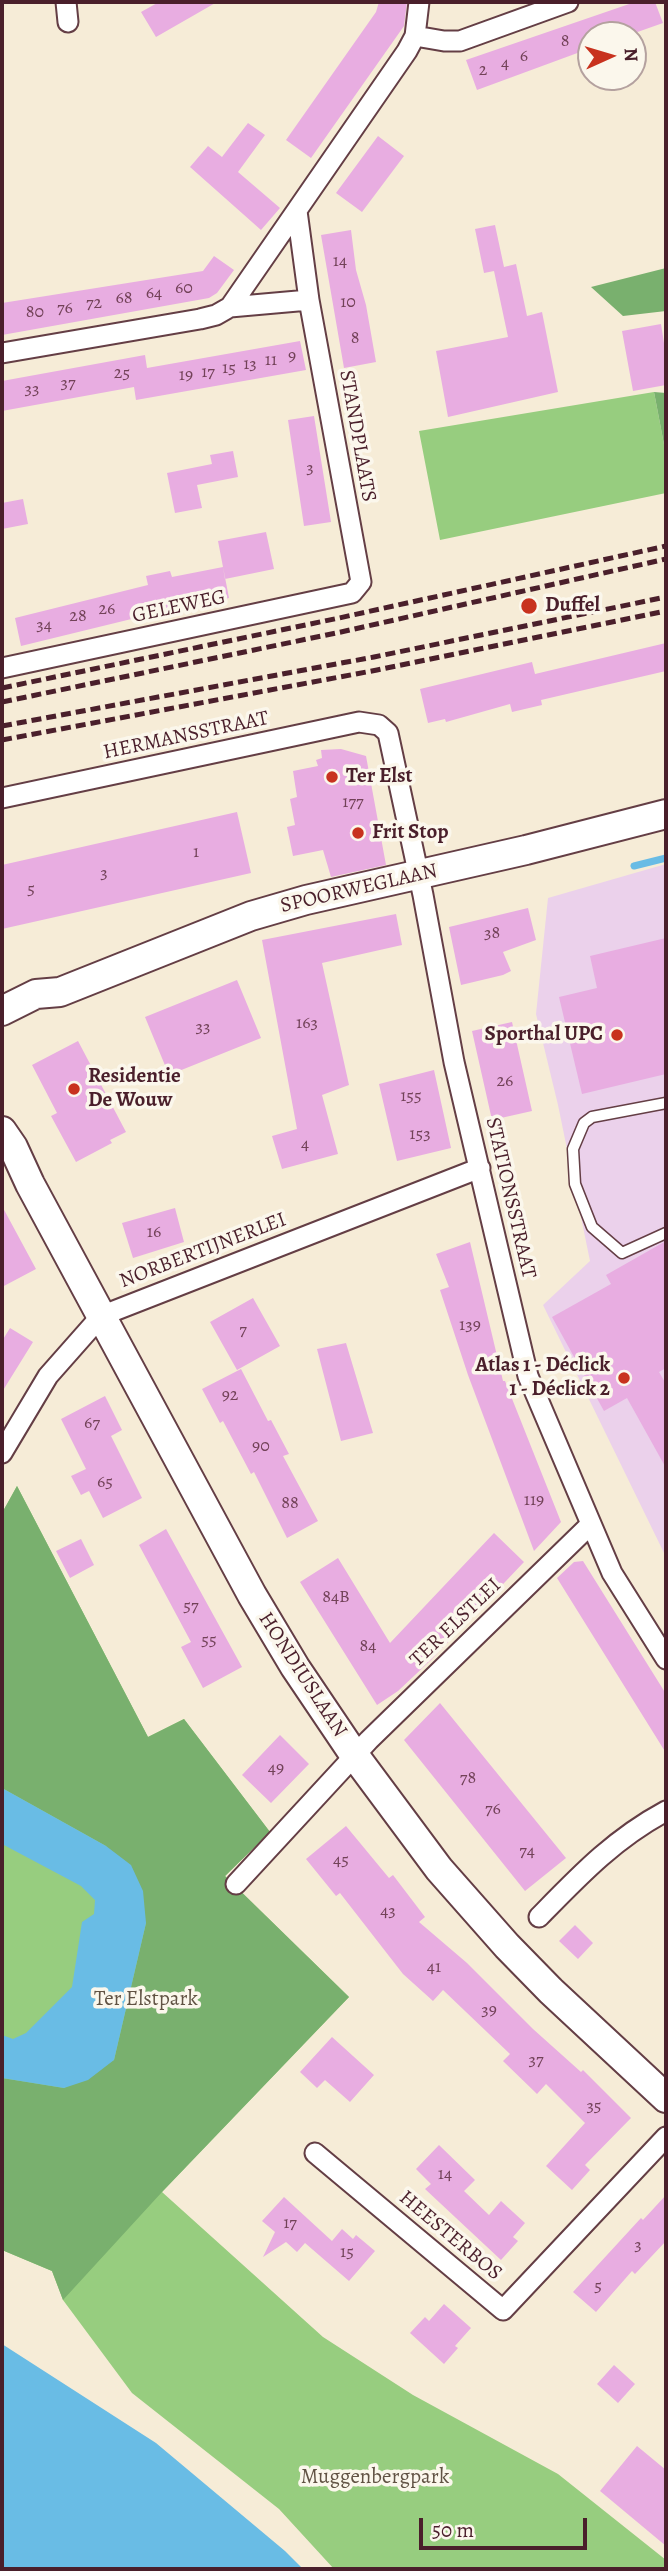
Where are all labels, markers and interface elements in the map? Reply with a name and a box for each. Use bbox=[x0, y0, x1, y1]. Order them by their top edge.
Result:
north arrow bbox=[577, 21, 647, 91]
house number: 8 bbox=[561, 31, 569, 53]
house number: 6 bbox=[520, 46, 528, 68]
text: N bbox=[618, 47, 644, 62]
house number: 4 bbox=[501, 53, 509, 75]
house number: 2 bbox=[479, 60, 487, 82]
house number: 14 bbox=[333, 251, 347, 273]
house number: 60 bbox=[175, 278, 193, 300]
house number: 64 bbox=[146, 283, 162, 305]
house number: 68 bbox=[115, 288, 133, 310]
house number: 10 bbox=[340, 292, 356, 314]
house number: 72 bbox=[86, 293, 102, 315]
house number: 76 bbox=[57, 298, 73, 320]
house number: 80 bbox=[26, 302, 44, 324]
house number: 8 bbox=[351, 328, 359, 350]
house number: 9 bbox=[288, 346, 296, 368]
house number: 11 bbox=[265, 350, 277, 372]
house number: 13 bbox=[243, 354, 257, 376]
house number: 15 bbox=[222, 358, 236, 380]
house number: 17 bbox=[201, 362, 215, 384]
house number: 25 bbox=[114, 363, 130, 385]
house number: 19 bbox=[179, 365, 193, 387]
street label: STANDPLAATS bbox=[333, 368, 381, 504]
house number: 37 bbox=[60, 373, 76, 395]
house number: 33 bbox=[25, 379, 39, 401]
house number: 3 bbox=[306, 458, 314, 480]
street label: GELEWEG bbox=[130, 585, 228, 629]
place label: Duffel bbox=[545, 593, 600, 619]
marker: Duffel bbox=[519, 596, 539, 616]
house number: 26 bbox=[99, 599, 115, 621]
house number: 28 bbox=[69, 606, 87, 628]
house number: 34 bbox=[36, 615, 52, 637]
street label: HERMANSSTRAAT bbox=[101, 706, 271, 766]
place label: Ter Elst bbox=[346, 764, 413, 790]
marker: Ter Elst bbox=[324, 769, 340, 785]
house number: 177 bbox=[342, 792, 364, 814]
place label: Frit Stop bbox=[372, 820, 449, 846]
marker: Frit Stop bbox=[350, 825, 366, 841]
house number: 1 bbox=[193, 842, 199, 864]
street label: SPOORWEGLAAN bbox=[278, 859, 440, 919]
house number: 3 bbox=[100, 863, 108, 885]
house number: 5 bbox=[27, 879, 35, 901]
house number: 38 bbox=[484, 923, 500, 945]
house number: 163 bbox=[296, 1013, 318, 1035]
house number: 33 bbox=[196, 1017, 210, 1039]
place label: Sporthal UPC bbox=[484, 1022, 603, 1048]
marker: Sporthal UPC bbox=[609, 1027, 625, 1043]
place label: Residentie De Wouw bbox=[88, 1064, 181, 1114]
house number: 26 bbox=[497, 1071, 513, 1093]
marker: Residentie De Wouw bbox=[66, 1081, 82, 1097]
house number: 155 bbox=[400, 1086, 422, 1108]
street label: STATIONSSTRAAT bbox=[479, 1115, 541, 1281]
house number: 153 bbox=[409, 1124, 431, 1146]
house number: 4 bbox=[301, 1134, 309, 1156]
street label: NORBERTIJNERLEI bbox=[116, 1208, 290, 1294]
house number: 16 bbox=[147, 1222, 161, 1244]
house number: 139 bbox=[459, 1315, 481, 1337]
house number: 7 bbox=[239, 1320, 247, 1342]
place label: Atlas 1 - Déclick 1 - Déclick 2 bbox=[475, 1353, 610, 1403]
marker: Atlas 1 - Déclick 1 - Déclick 2 bbox=[616, 1370, 632, 1386]
house number: 92 bbox=[222, 1385, 238, 1407]
house number: 67 bbox=[84, 1413, 100, 1435]
house number: 90 bbox=[252, 1436, 270, 1458]
house number: 65 bbox=[97, 1472, 113, 1494]
house number: 119 bbox=[524, 1490, 544, 1512]
house number: 88 bbox=[281, 1493, 299, 1515]
street label: TER ELSTLEI bbox=[405, 1573, 507, 1673]
house number: 84B bbox=[322, 1587, 350, 1609]
house number: 57 bbox=[183, 1596, 199, 1618]
street label: HONDIUSLAAN bbox=[252, 1608, 352, 1742]
house number: 55 bbox=[201, 1630, 217, 1652]
house number: 84 bbox=[360, 1636, 376, 1658]
house number: 49 bbox=[268, 1758, 284, 1780]
house number: 78 bbox=[460, 1768, 476, 1790]
house number: 76 bbox=[485, 1799, 501, 1821]
house number: 74 bbox=[519, 1841, 535, 1863]
house number: 45 bbox=[333, 1850, 349, 1872]
house number: 43 bbox=[380, 1901, 396, 1923]
house number: 41 bbox=[427, 1957, 441, 1979]
park label: Ter Elstpark bbox=[94, 1987, 198, 2013]
house number: 39 bbox=[481, 2000, 497, 2022]
house number: 37 bbox=[528, 2050, 544, 2072]
house number: 35 bbox=[586, 2096, 602, 2118]
house number: 14 bbox=[438, 2164, 452, 2186]
street label: HEESTERBOS bbox=[393, 2186, 507, 2286]
house number: 17 bbox=[283, 2213, 297, 2235]
house number: 3 bbox=[634, 2235, 642, 2257]
house number: 15 bbox=[340, 2242, 354, 2264]
house number: 5 bbox=[594, 2276, 602, 2298]
park label: Muggenbergpark bbox=[301, 2465, 449, 2491]
scale bar bbox=[423, 2504, 591, 2548]
text: 50 m bbox=[432, 2516, 474, 2544]

